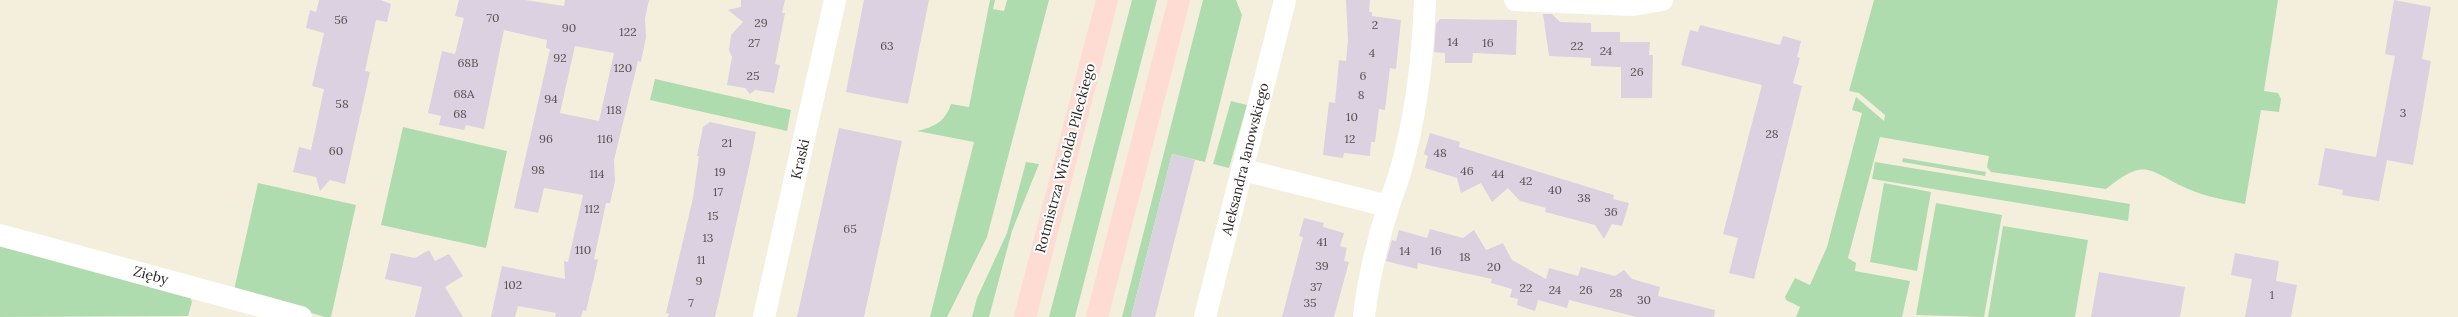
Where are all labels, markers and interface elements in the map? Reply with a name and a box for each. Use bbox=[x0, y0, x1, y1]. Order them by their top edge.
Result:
house number: 70 bbox=[487, 10, 499, 25]
house number: 56 bbox=[334, 12, 348, 27]
house number: 29 bbox=[754, 15, 768, 30]
house number: 2 bbox=[1372, 17, 1378, 32]
house number: 90 bbox=[562, 20, 576, 35]
house number: 122 bbox=[619, 24, 637, 39]
house number: 14 bbox=[1448, 34, 1459, 49]
house number: 27 bbox=[748, 35, 760, 50]
house number: 16 bbox=[1482, 35, 1494, 50]
house number: 63 bbox=[880, 38, 894, 53]
house number: 22 bbox=[1571, 38, 1583, 53]
house number: 24 bbox=[1600, 43, 1613, 58]
house number: 4 bbox=[1369, 45, 1376, 60]
house number: 92 bbox=[553, 50, 567, 65]
house number: 68B bbox=[457, 55, 479, 70]
house number: 120 bbox=[614, 60, 632, 75]
street label: Rotmistrza Witolda Pileckiego bbox=[1031, 61, 1099, 255]
house number: 26 bbox=[1630, 64, 1644, 79]
house number: 25 bbox=[747, 68, 759, 83]
house number: 6 bbox=[1360, 68, 1367, 83]
street label: Aleksandra Janowskiego bbox=[1217, 81, 1273, 238]
house number: 68A bbox=[453, 86, 475, 101]
house number: 8 bbox=[1358, 87, 1365, 102]
house number: 94 bbox=[544, 91, 558, 106]
house number: 58 bbox=[335, 96, 349, 111]
house number: 118 bbox=[606, 102, 622, 117]
house number: 3 bbox=[2400, 105, 2407, 120]
house number: 68 bbox=[453, 106, 467, 121]
house number: 10 bbox=[1346, 109, 1358, 124]
house number: 28 bbox=[1765, 126, 1779, 141]
house number: 96 bbox=[539, 131, 553, 146]
house number: 116 bbox=[597, 131, 613, 146]
house number: 12 bbox=[1345, 131, 1355, 146]
house number: 21 bbox=[722, 135, 732, 150]
street label: Kraski bbox=[787, 137, 813, 181]
house number: 60 bbox=[329, 143, 343, 158]
house number: 48 bbox=[1433, 145, 1447, 160]
house number: 98 bbox=[531, 162, 545, 177]
house number: 46 bbox=[1460, 163, 1474, 178]
house number: 19 bbox=[714, 164, 726, 179]
house number: 114 bbox=[589, 166, 605, 181]
house number: 44 bbox=[1491, 166, 1505, 181]
house number: 42 bbox=[1520, 173, 1532, 188]
house number: 40 bbox=[1548, 182, 1562, 197]
house number: 17 bbox=[713, 184, 723, 199]
house number: 38 bbox=[1577, 190, 1591, 205]
house number: 112 bbox=[584, 201, 600, 216]
house number: 36 bbox=[1604, 204, 1618, 219]
house number: 15 bbox=[708, 208, 718, 223]
house number: 65 bbox=[843, 221, 857, 236]
house number: 13 bbox=[702, 230, 714, 245]
house number: 41 bbox=[1317, 234, 1327, 249]
house number: 110 bbox=[575, 242, 591, 257]
house number: 14 bbox=[1400, 243, 1411, 258]
house number: 16 bbox=[1430, 243, 1442, 258]
house number: 18 bbox=[1459, 249, 1471, 264]
house number: 11 bbox=[697, 252, 705, 267]
house number: 39 bbox=[1315, 258, 1329, 273]
house number: 20 bbox=[1487, 259, 1501, 274]
street label: Zięby bbox=[132, 262, 171, 288]
house number: 9 bbox=[696, 273, 703, 288]
house number: 102 bbox=[504, 277, 522, 292]
house number: 37 bbox=[1310, 279, 1322, 294]
house number: 22 bbox=[1520, 280, 1532, 295]
house number: 24 bbox=[1549, 282, 1562, 297]
house number: 26 bbox=[1579, 282, 1593, 297]
house number: 28 bbox=[1609, 285, 1623, 300]
house number: 1 bbox=[2270, 287, 2274, 302]
house number: 30 bbox=[1637, 292, 1651, 307]
house number: 7 bbox=[688, 295, 694, 310]
house number: 35 bbox=[1303, 295, 1317, 310]

